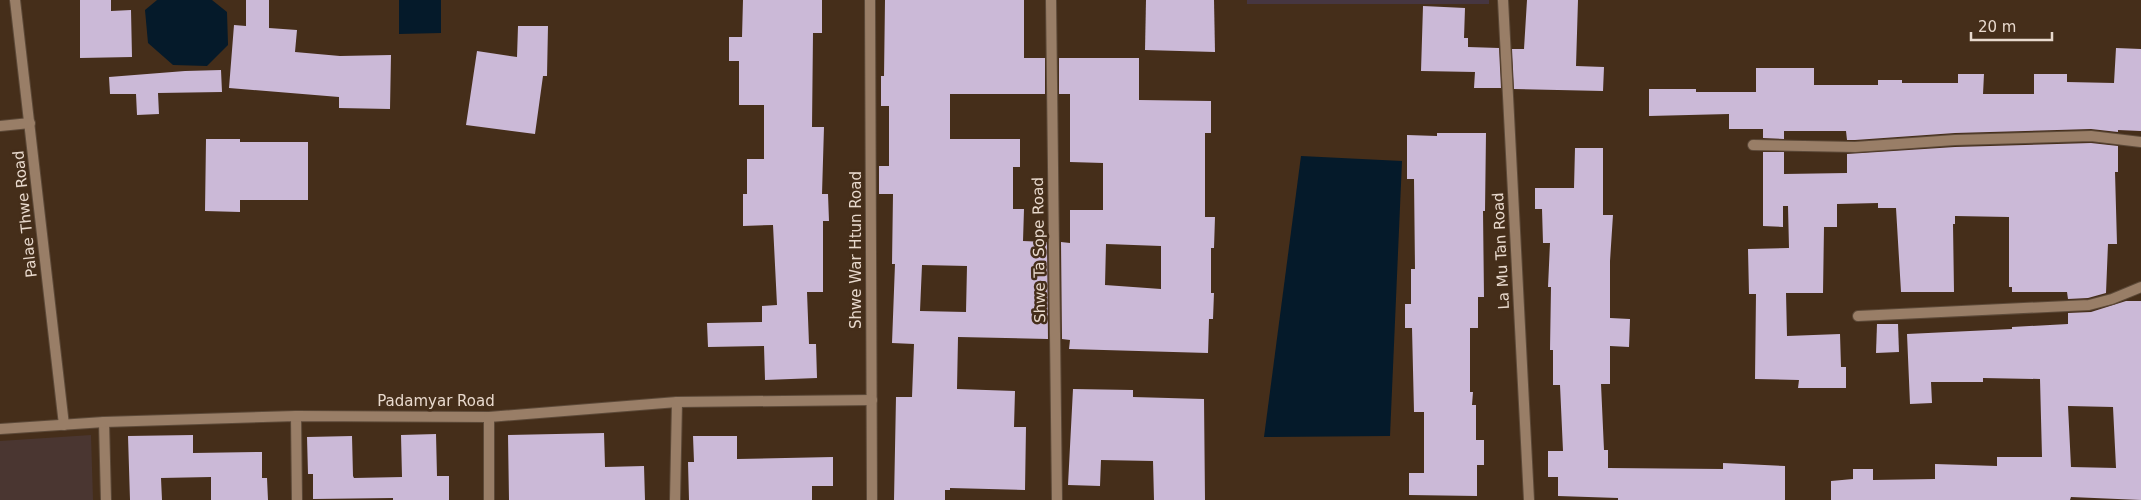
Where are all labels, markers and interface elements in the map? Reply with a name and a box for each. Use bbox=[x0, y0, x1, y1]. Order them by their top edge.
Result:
scale bar bbox=[1971, 10, 2052, 42]
text: 20 m bbox=[1978, 18, 2016, 36]
street label: Palae Thwe Road bbox=[9, 150, 41, 278]
street label: Shwe War Htun Road bbox=[847, 171, 865, 329]
street label: Shwe Ta Sope Road bbox=[1029, 177, 1049, 323]
street label: La Mu Tan Road bbox=[1489, 192, 1513, 310]
street label: Padamyar Road bbox=[377, 392, 495, 410]

